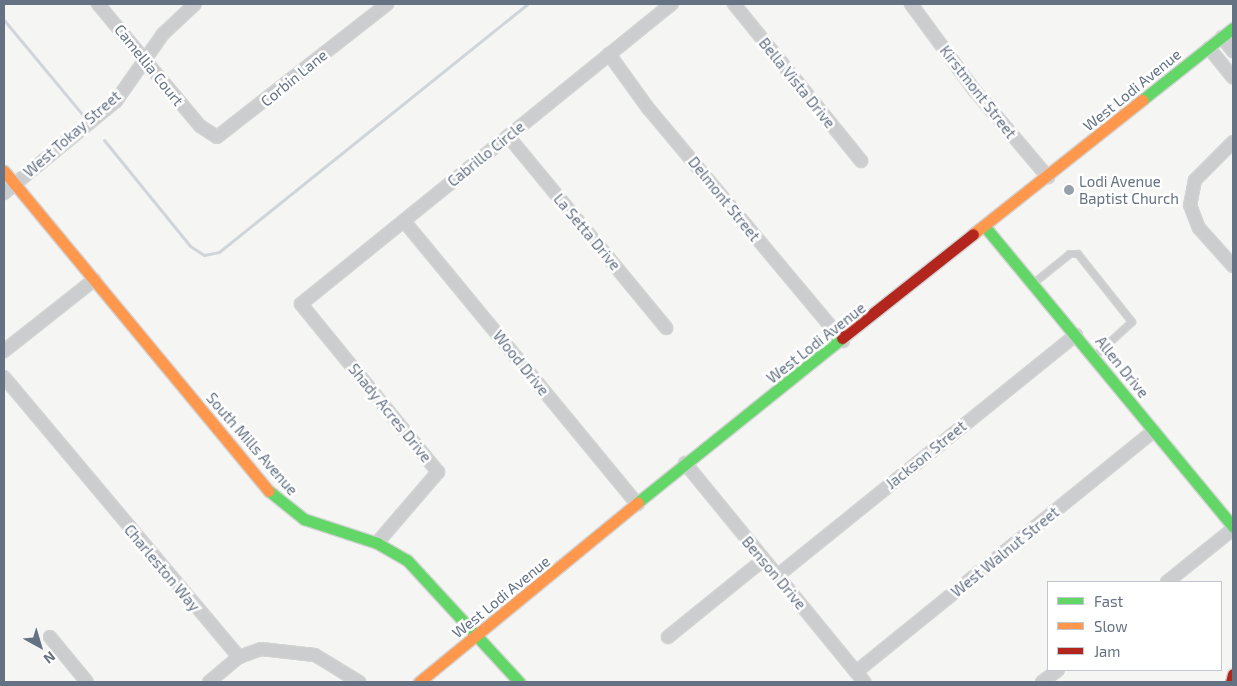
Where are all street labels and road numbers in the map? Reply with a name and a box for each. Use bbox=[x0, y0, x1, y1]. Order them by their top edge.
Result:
street label: Camellia Court bbox=[111, 21, 187, 109]
street label: Bella Vista Drive bbox=[755, 34, 839, 132]
street label: Kirstmont Street bbox=[936, 42, 1020, 142]
street label: West Lodi Avenue bbox=[1079, 45, 1185, 135]
street label: Corbin Lane bbox=[257, 46, 331, 110]
street label: West Tokay Street bbox=[20, 87, 124, 181]
street label: Cabrillo Circle bbox=[444, 117, 528, 191]
street label: Delmont Street bbox=[684, 153, 764, 245]
street label: La Setta Drive bbox=[550, 190, 624, 274]
street label: West Lodi Avenue bbox=[763, 299, 869, 387]
street label: Wood Drive bbox=[489, 327, 553, 399]
street label: Allen Drive bbox=[1092, 333, 1152, 401]
street label: Shady Acres Drive bbox=[345, 360, 435, 466]
street label: South Mills Avenue bbox=[202, 389, 302, 499]
street label: Jackson Street bbox=[882, 417, 970, 493]
street label: West Walnut Street bbox=[947, 503, 1063, 601]
street label: Charleston Way bbox=[120, 521, 204, 615]
street label: Benson Drive bbox=[738, 533, 810, 613]
street label: West Lodi Avenue bbox=[448, 552, 554, 642]

